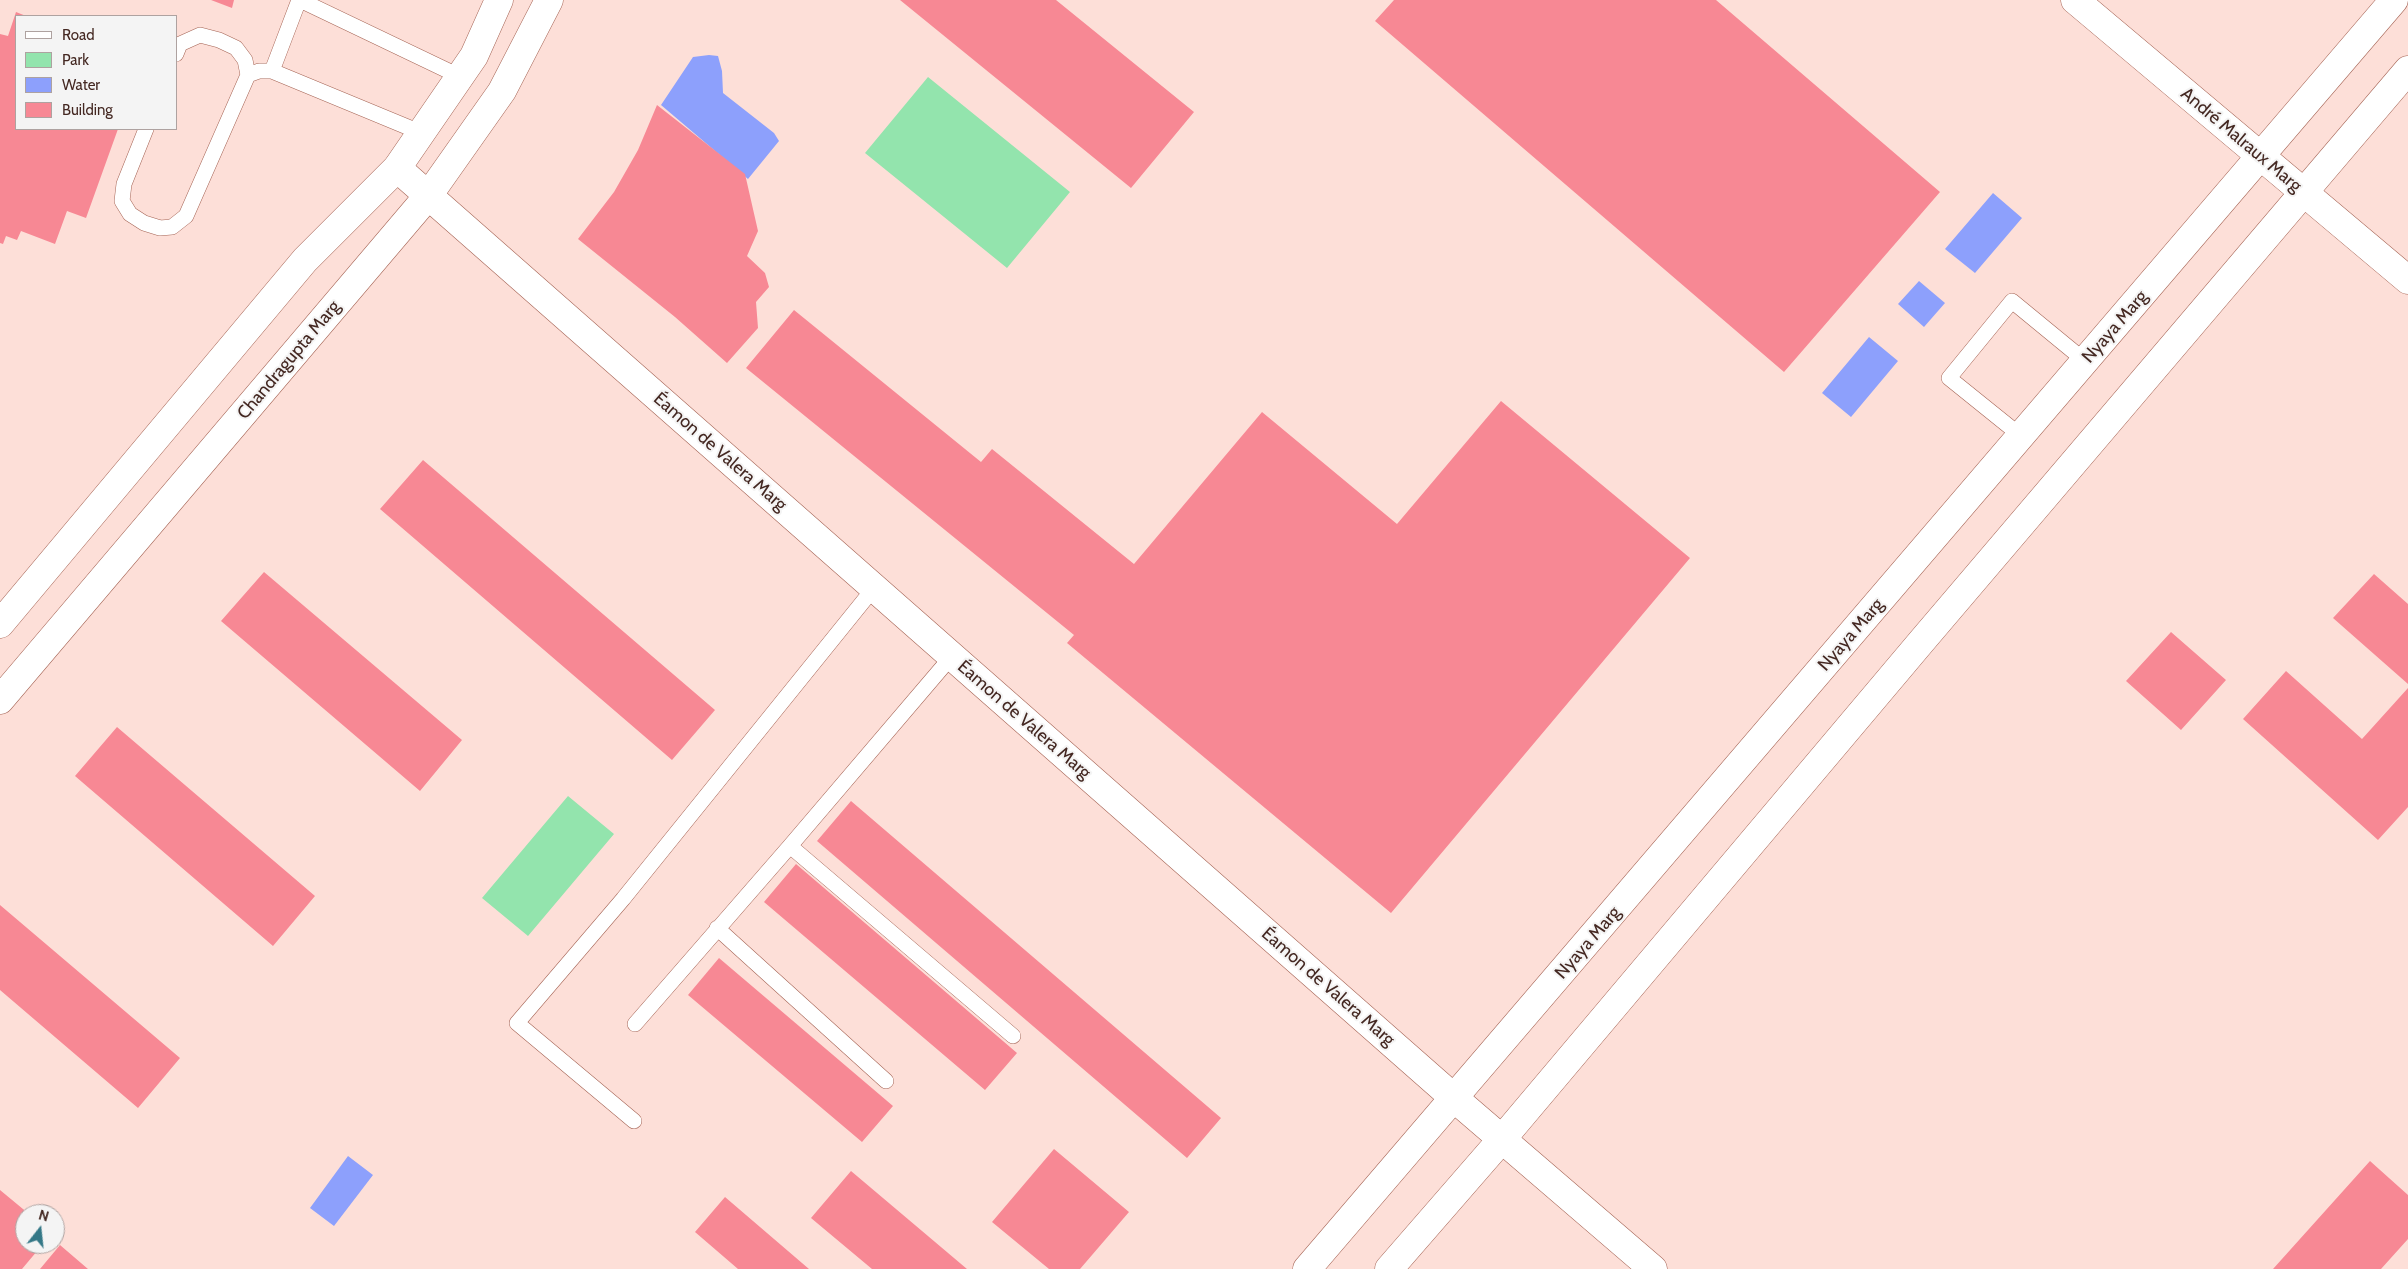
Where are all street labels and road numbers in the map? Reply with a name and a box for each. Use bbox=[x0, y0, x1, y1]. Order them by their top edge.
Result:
street label: André Malraux Marg bbox=[2176, 83, 2306, 197]
street label: Nyaya Marg bbox=[2078, 286, 2152, 368]
street label: Chandragupta Marg bbox=[233, 296, 345, 424]
street label: Éamon de Valera Marg bbox=[649, 388, 791, 516]
street label: Nyaya Marg bbox=[1814, 594, 1888, 676]
street label: Éamon de Valera Marg bbox=[953, 656, 1095, 784]
street label: Nyaya Marg bbox=[1551, 902, 1625, 984]
street label: Éamon de Valera Marg bbox=[1257, 923, 1399, 1051]

